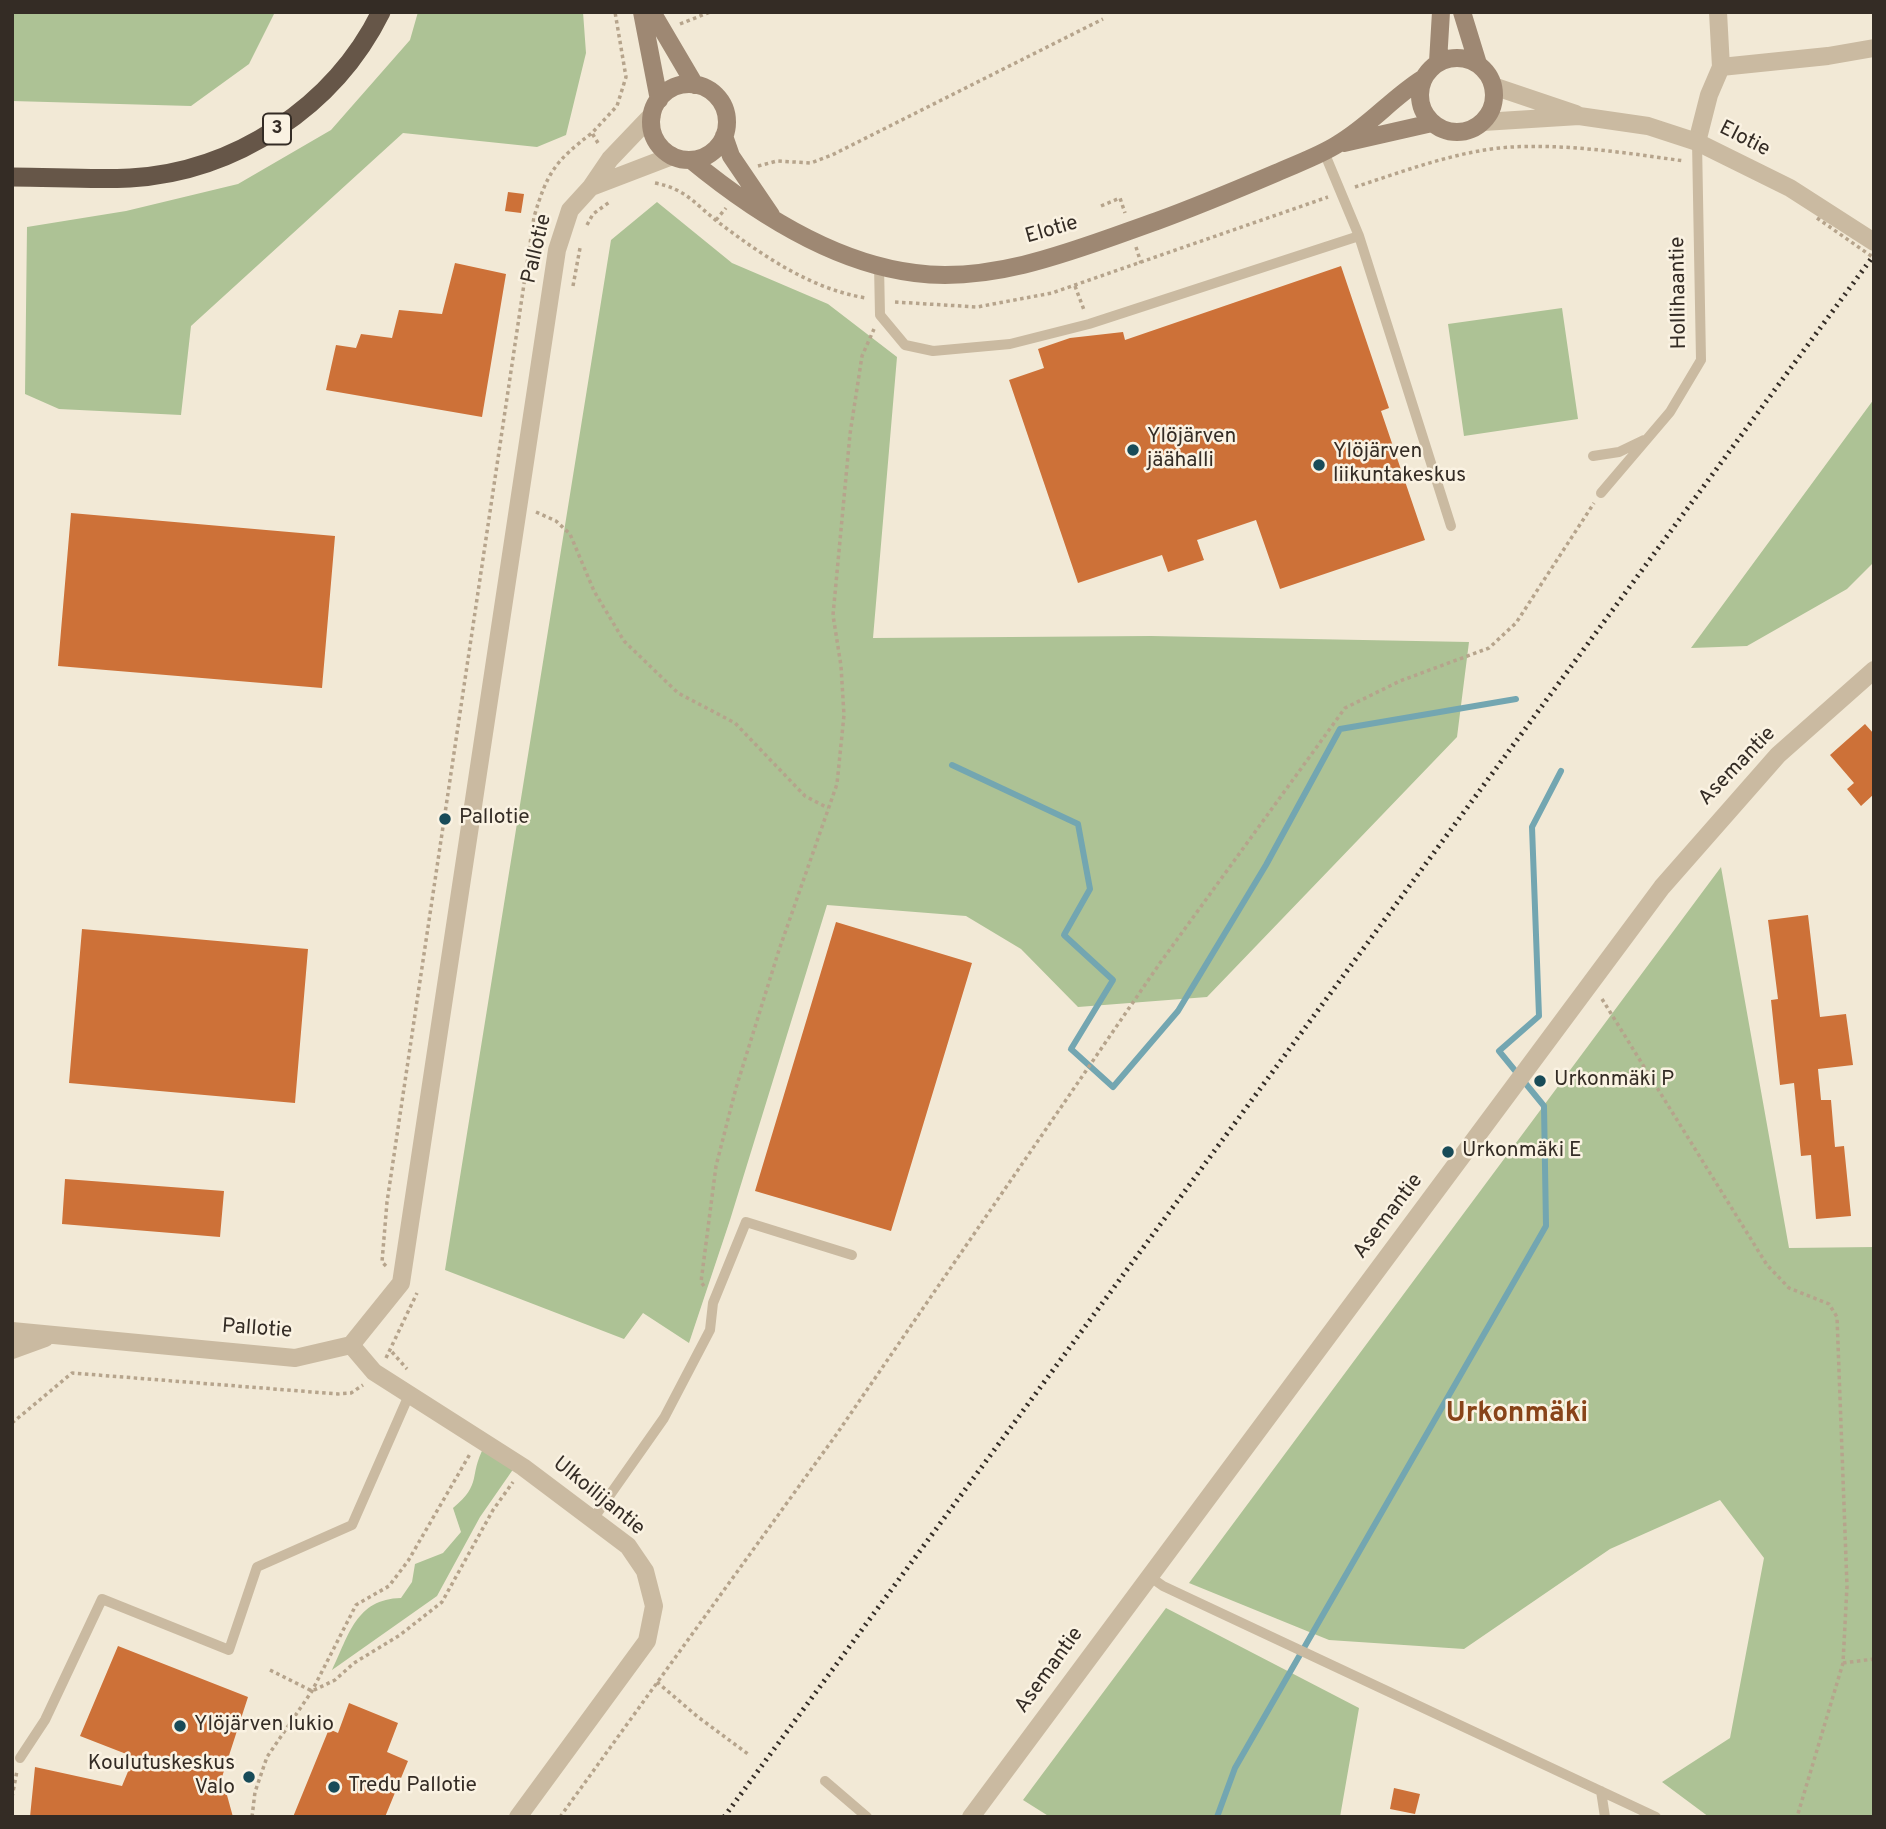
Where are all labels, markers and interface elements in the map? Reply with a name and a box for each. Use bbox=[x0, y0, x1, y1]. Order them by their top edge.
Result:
road number: 3 bbox=[263, 113, 291, 144]
street label: Elotie bbox=[1714, 117, 1774, 163]
street label: Elotie bbox=[1023, 211, 1081, 251]
street label: Pallotie bbox=[518, 212, 558, 286]
street label: Hollihaantie bbox=[1666, 236, 1694, 350]
place label: Ylöjärven jäähalli bbox=[1147, 425, 1236, 475]
place label: Ylöjärven liikuntakeskus bbox=[1333, 440, 1466, 490]
marker: Ylöjärven jäähalli bbox=[1125, 442, 1141, 458]
marker: Ylöjärven liikuntakeskus bbox=[1311, 457, 1327, 473]
street label: Asemantie bbox=[1694, 722, 1782, 812]
place label: Pallotie bbox=[459, 806, 530, 832]
marker: Pallotie bbox=[437, 811, 453, 827]
place label: Urkonmäki P bbox=[1554, 1068, 1674, 1094]
marker: Urkonmäki P bbox=[1532, 1073, 1548, 1089]
place label: Urkonmäki E bbox=[1462, 1139, 1582, 1165]
marker: Urkonmäki E bbox=[1440, 1144, 1456, 1160]
street label: Asemantie bbox=[1349, 1169, 1429, 1265]
street label: Pallotie bbox=[221, 1315, 293, 1345]
district label: Urkonmäki bbox=[1446, 1398, 1588, 1432]
street label: Ulkoilijantie bbox=[547, 1452, 649, 1542]
street label: Asemantie bbox=[1010, 1623, 1090, 1719]
place label: Ylöjärven lukio bbox=[194, 1713, 334, 1739]
marker: Ylöjärven lukio bbox=[172, 1718, 188, 1734]
place label: Koulutuskeskus Valo bbox=[88, 1752, 235, 1802]
marker: Koulutuskeskus Valo bbox=[241, 1769, 257, 1785]
place label: Tredu Pallotie bbox=[348, 1774, 477, 1800]
marker: Tredu Pallotie bbox=[326, 1779, 342, 1795]

